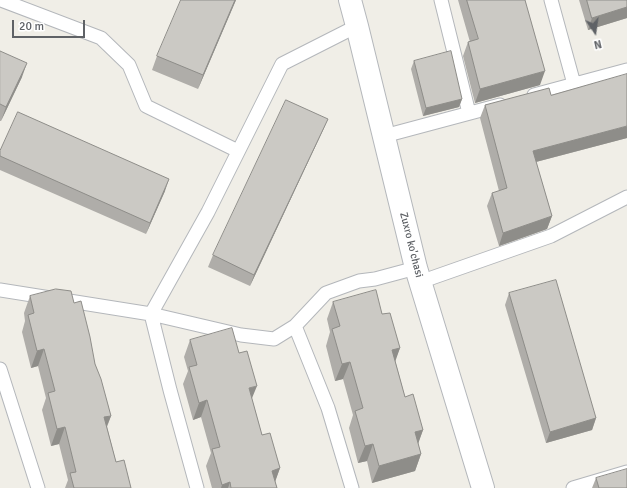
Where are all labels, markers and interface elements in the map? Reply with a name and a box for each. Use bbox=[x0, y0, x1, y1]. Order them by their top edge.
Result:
scale bar bbox=[14, 12, 87, 38]
north arrow bbox=[575, 12, 615, 52]
text: 20 m bbox=[19, 19, 44, 34]
text: N bbox=[593, 37, 603, 51]
street label: Zuxro ko'chasi bbox=[397, 211, 425, 279]

